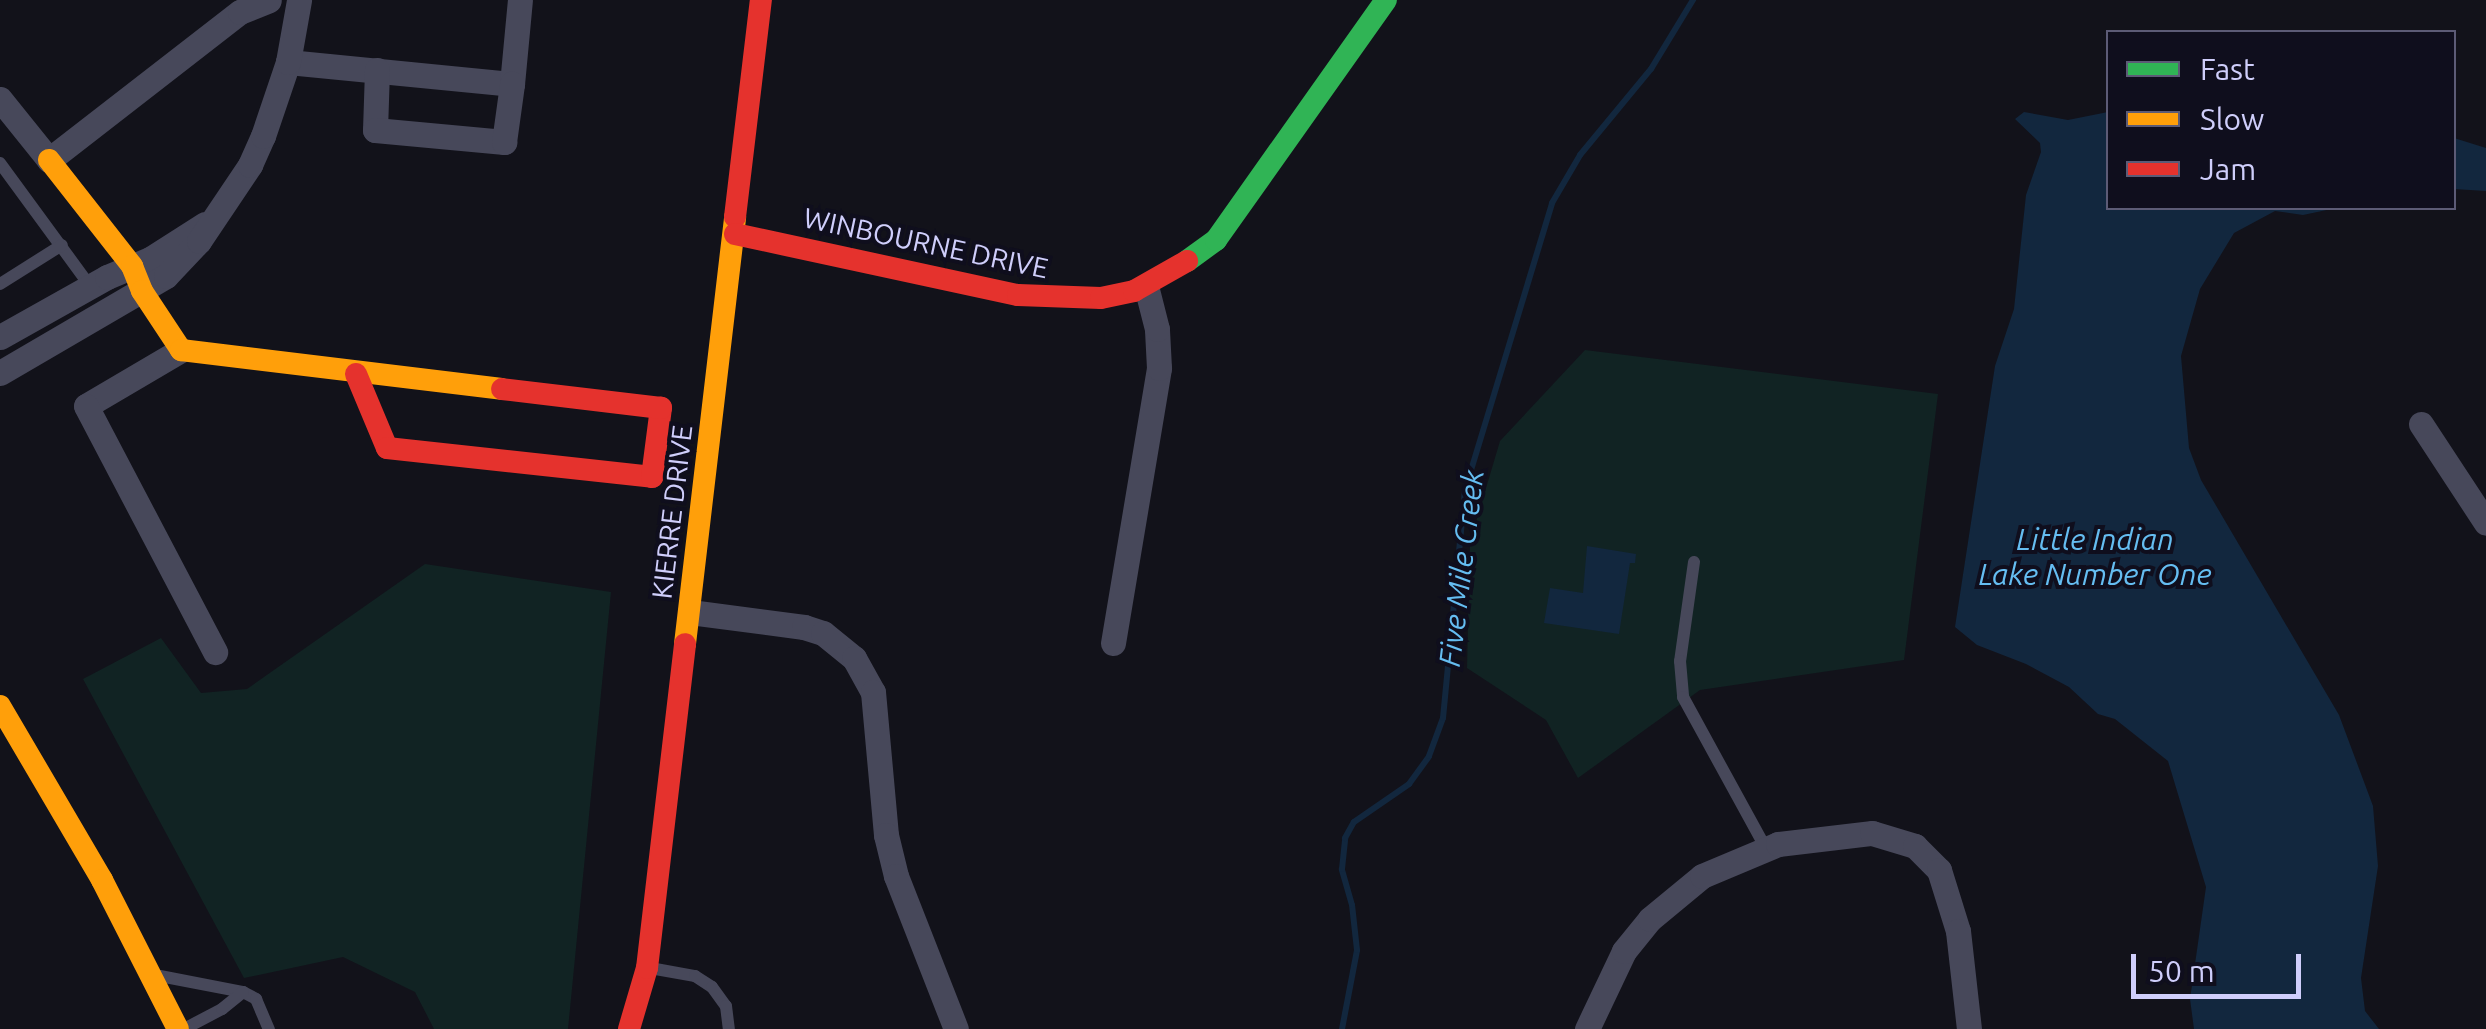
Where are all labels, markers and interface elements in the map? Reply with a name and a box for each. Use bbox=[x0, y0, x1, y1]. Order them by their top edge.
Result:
legend bbox=[2106, 30, 2456, 210]
text: Fast bbox=[2200, 52, 2255, 86]
text: Slow bbox=[2200, 102, 2264, 136]
text: Jam bbox=[2200, 152, 2256, 186]
street label: WINBOURNE DRIVE bbox=[801, 201, 1051, 285]
street label: KIERRE DRIVE bbox=[645, 423, 699, 601]
water label: Five Mile Creek bbox=[1431, 467, 1491, 669]
water label: Little Indian Lake Number One bbox=[1978, 521, 2212, 592]
scale bar bbox=[2136, 934, 2306, 996]
text: 50 m bbox=[2148, 954, 2215, 988]

